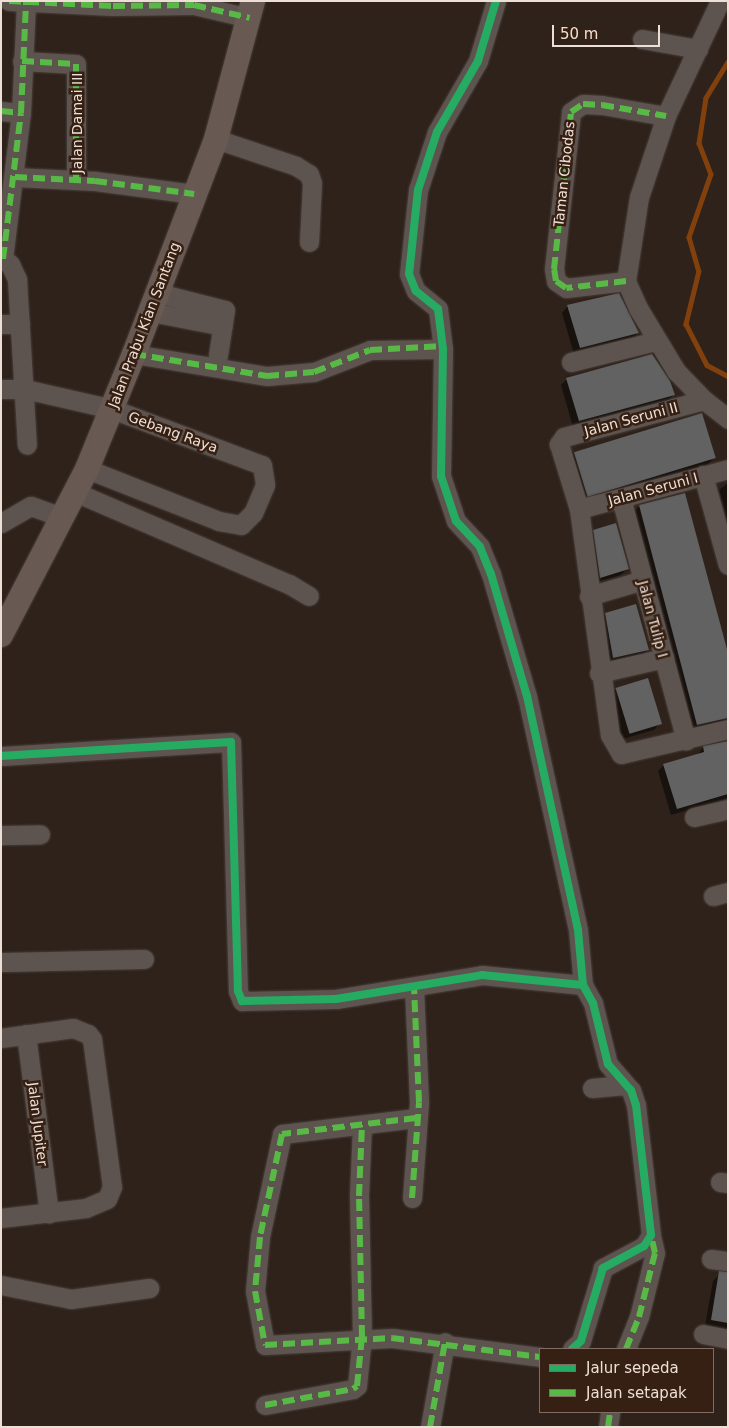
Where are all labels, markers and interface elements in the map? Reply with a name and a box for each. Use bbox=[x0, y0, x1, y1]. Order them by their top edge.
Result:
scale bar bbox=[554, 15, 662, 47]
text: 50 m bbox=[560, 25, 598, 43]
street label: Jalan Damai III bbox=[69, 73, 85, 173]
street label: Taman Cibodas bbox=[550, 120, 578, 228]
street label: Jalan Prabu Kian Santang bbox=[105, 240, 183, 410]
street label: Jalan Seruni II bbox=[582, 398, 680, 440]
street label: Gebang Raya bbox=[126, 408, 220, 456]
street label: Jalan Seruni I bbox=[606, 469, 700, 509]
street label: Jalan Tulip I bbox=[635, 579, 671, 659]
street label: Jalan Jupiter bbox=[25, 1081, 51, 1167]
legend bbox=[539, 1348, 714, 1413]
text: Jalur sepeda bbox=[586, 1359, 679, 1377]
text: Jalan setapak bbox=[586, 1384, 687, 1402]

